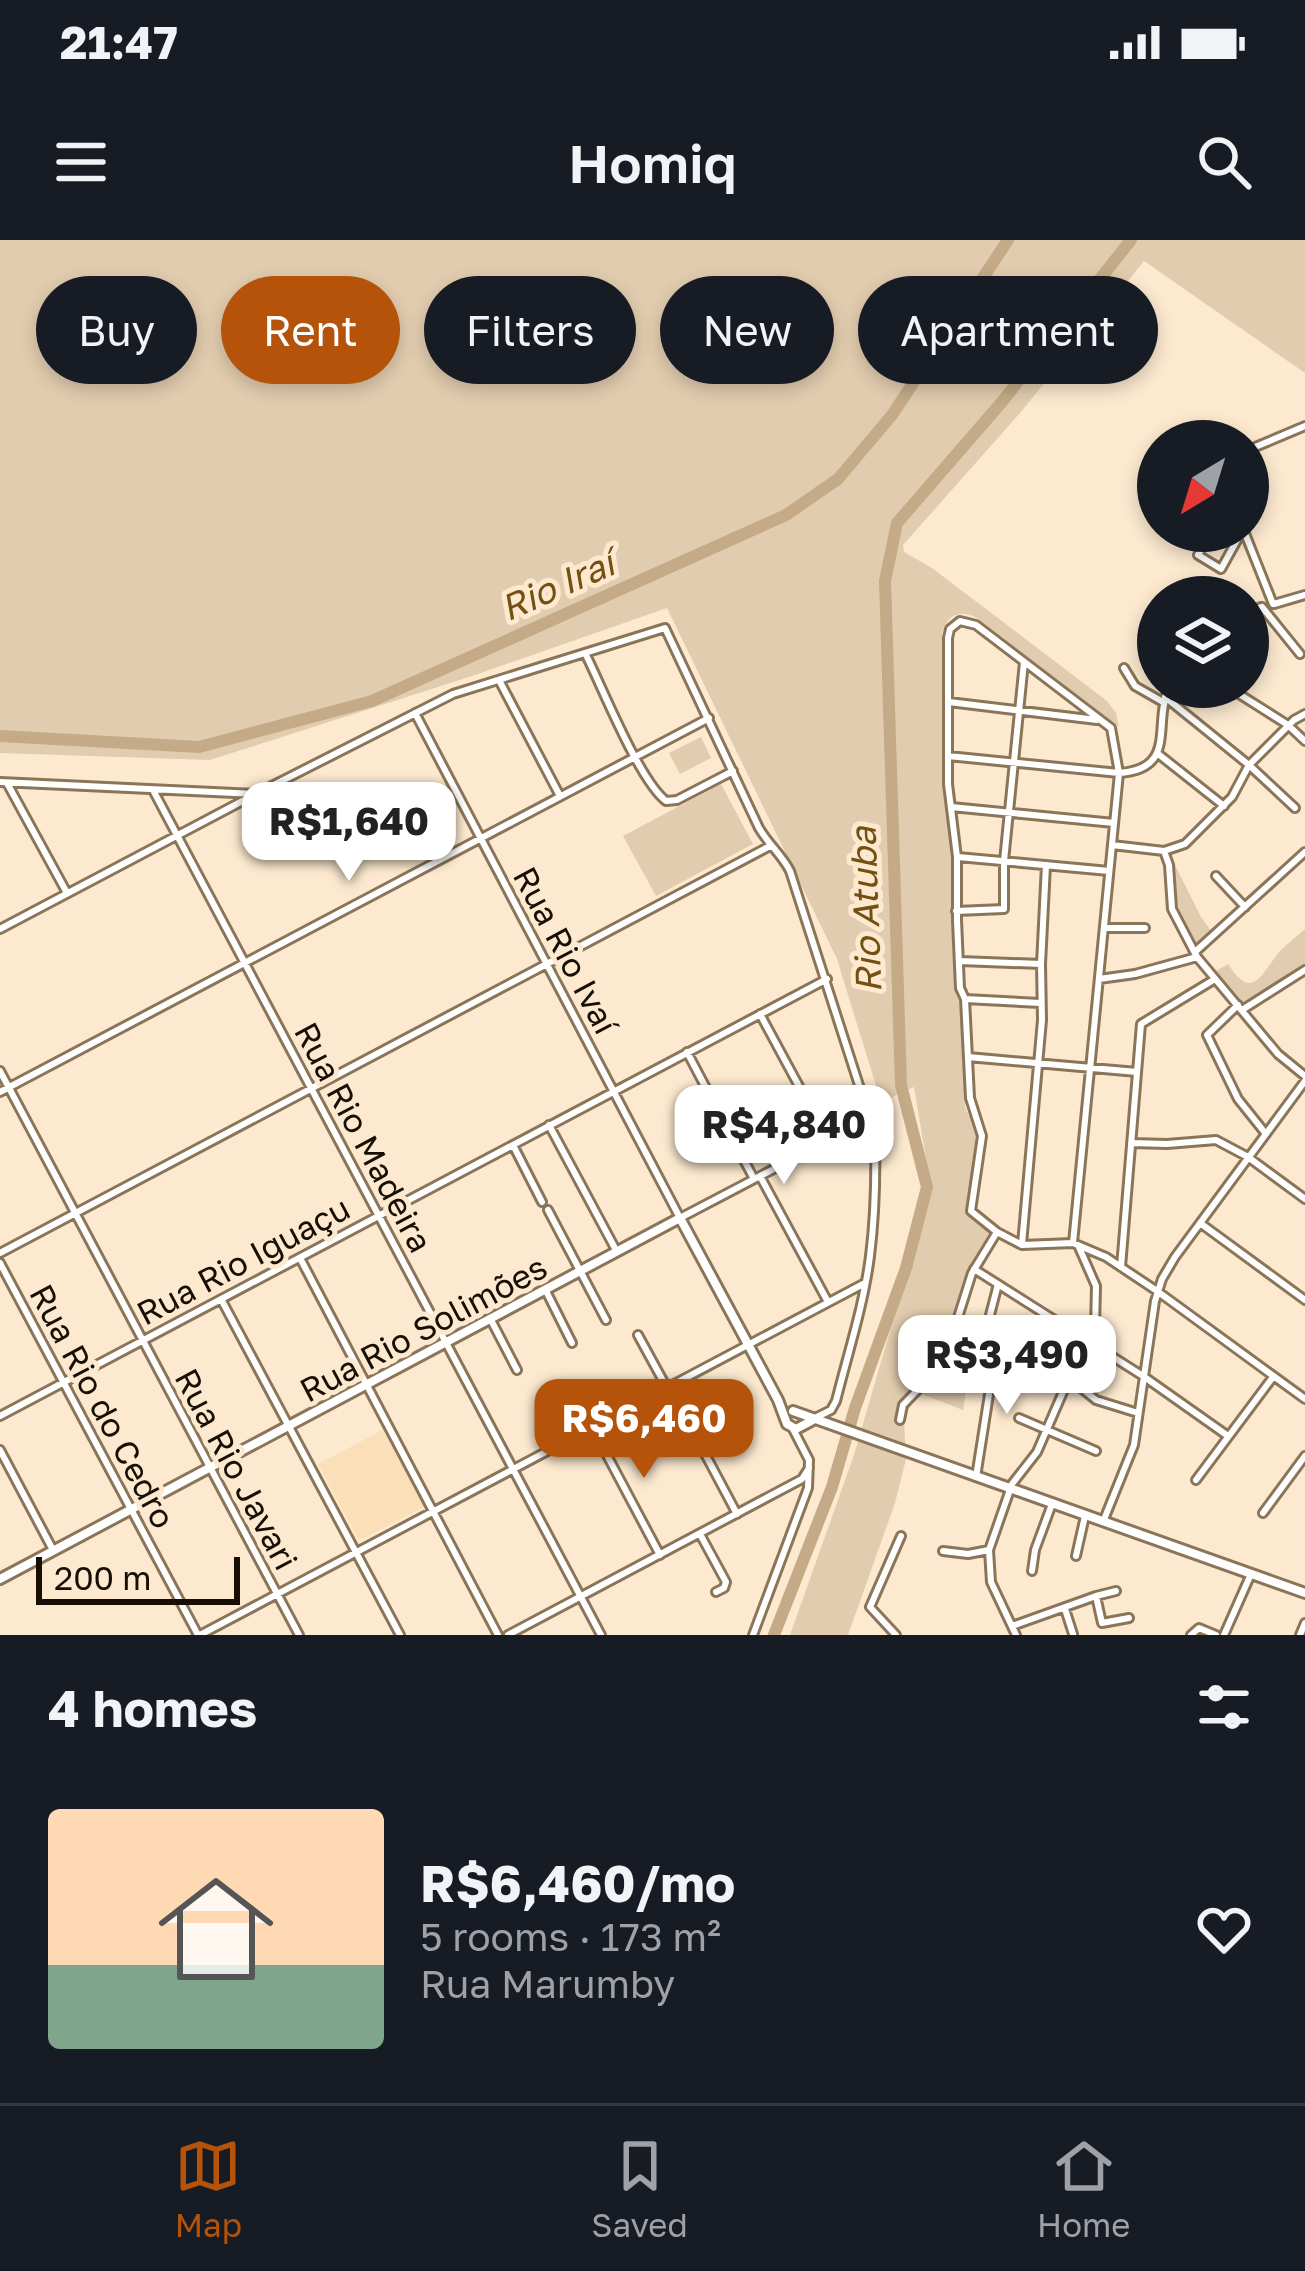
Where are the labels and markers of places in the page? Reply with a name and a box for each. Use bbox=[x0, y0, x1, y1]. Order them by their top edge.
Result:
pin: R$1,640 bbox=[238, 782, 460, 884]
pin: R$4,840 bbox=[673, 1085, 895, 1187]
pin: R$3,490 bbox=[896, 1315, 1118, 1417]
pin: R$6,460 bbox=[533, 1379, 755, 1481]

